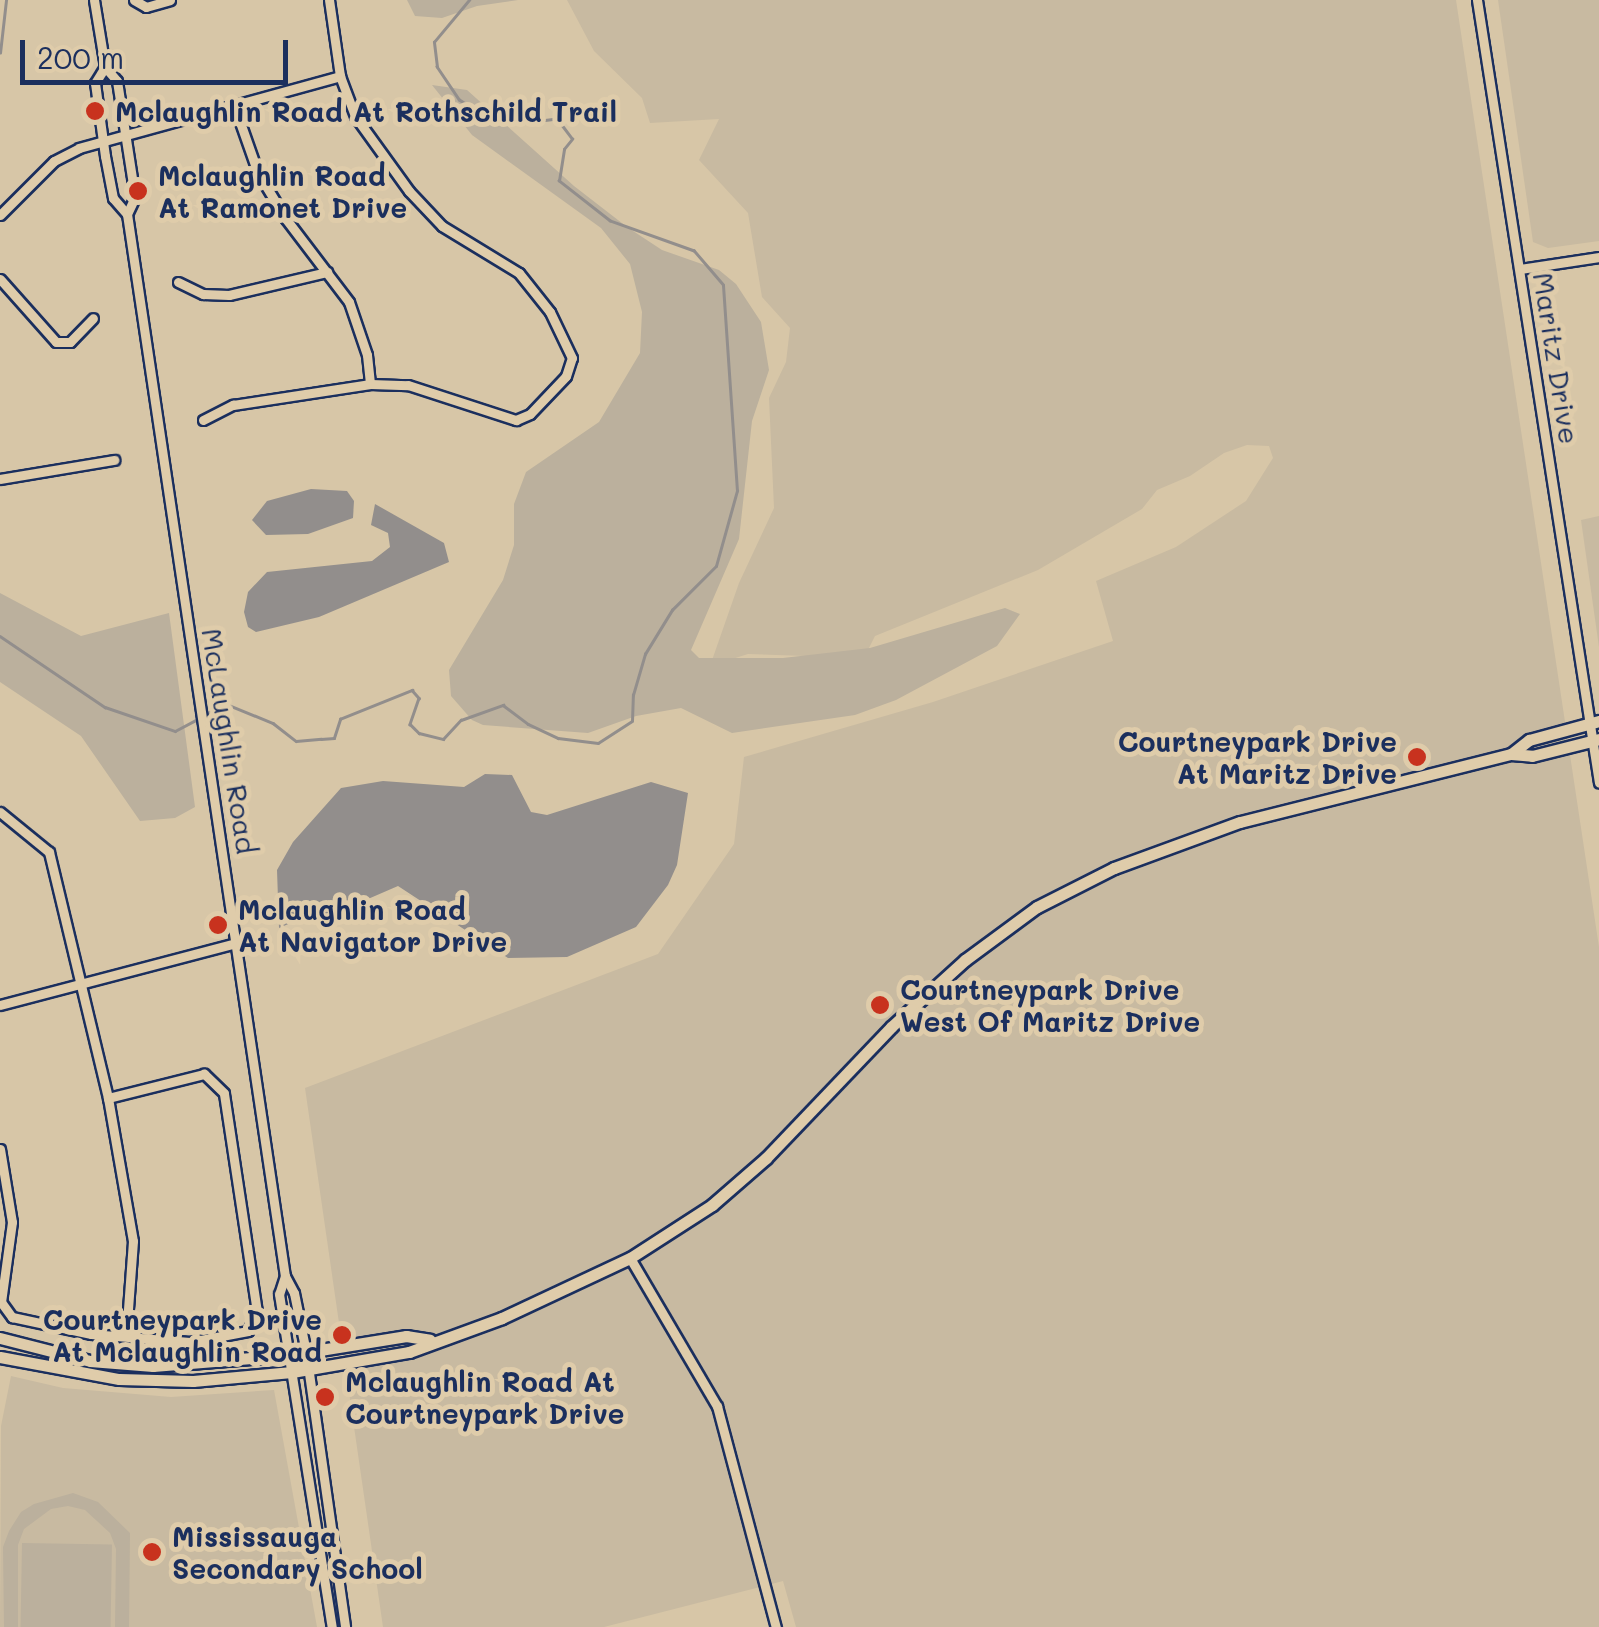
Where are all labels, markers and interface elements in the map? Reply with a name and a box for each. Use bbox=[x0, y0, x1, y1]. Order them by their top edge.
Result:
scale bar bbox=[25, 20, 292, 82]
text: 200 m bbox=[37, 37, 124, 77]
place label: Mclaughlin Road At Rothschild Trail bbox=[115, 94, 617, 128]
marker: Mclaughlin Road At Rothschild Trail bbox=[84, 100, 106, 122]
place label: Mclaughlin Road At Ramonet Drive bbox=[158, 158, 407, 224]
marker: Mclaughlin Road At Ramonet Drive bbox=[127, 180, 149, 202]
street label: Maritz Drive bbox=[1527, 270, 1587, 446]
street label: McLaughlin Road bbox=[196, 626, 264, 856]
place label: Courtneypark Drive At Maritz Drive bbox=[1118, 724, 1397, 790]
marker: Courtneypark Drive At Maritz Drive bbox=[1406, 746, 1428, 768]
place label: Mclaughlin Road At Navigator Drive bbox=[238, 892, 507, 958]
marker: Mclaughlin Road At Navigator Drive bbox=[207, 914, 229, 936]
place label: Courtneypark Drive West Of Maritz Drive bbox=[900, 972, 1200, 1038]
marker: Courtneypark Drive West Of Maritz Drive bbox=[869, 994, 891, 1016]
place label: Courtneypark Drive At Mclaughlin Road bbox=[43, 1302, 322, 1368]
marker: Courtneypark Drive At Mclaughlin Road bbox=[331, 1324, 353, 1346]
place label: Mclaughlin Road At Courtneypark Drive bbox=[345, 1364, 624, 1430]
marker: Mclaughlin Road At Courtneypark Drive bbox=[314, 1386, 336, 1408]
place label: Mississauga Secondary School bbox=[172, 1519, 423, 1585]
marker: Mississauga Secondary School bbox=[141, 1541, 163, 1563]

